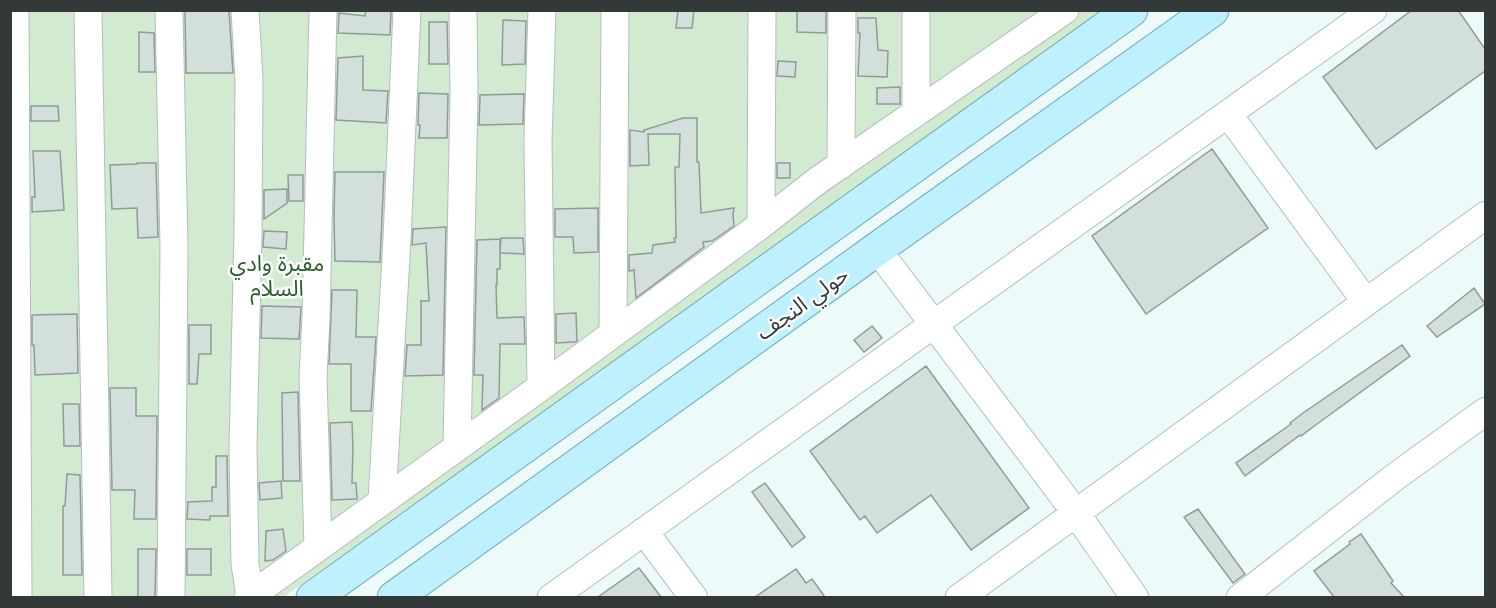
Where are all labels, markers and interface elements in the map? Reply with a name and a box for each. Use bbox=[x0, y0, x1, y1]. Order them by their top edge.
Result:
park label: مقبرة وادي السلام bbox=[230, 249, 324, 305]
street label: حولي النجف bbox=[750, 260, 856, 348]

